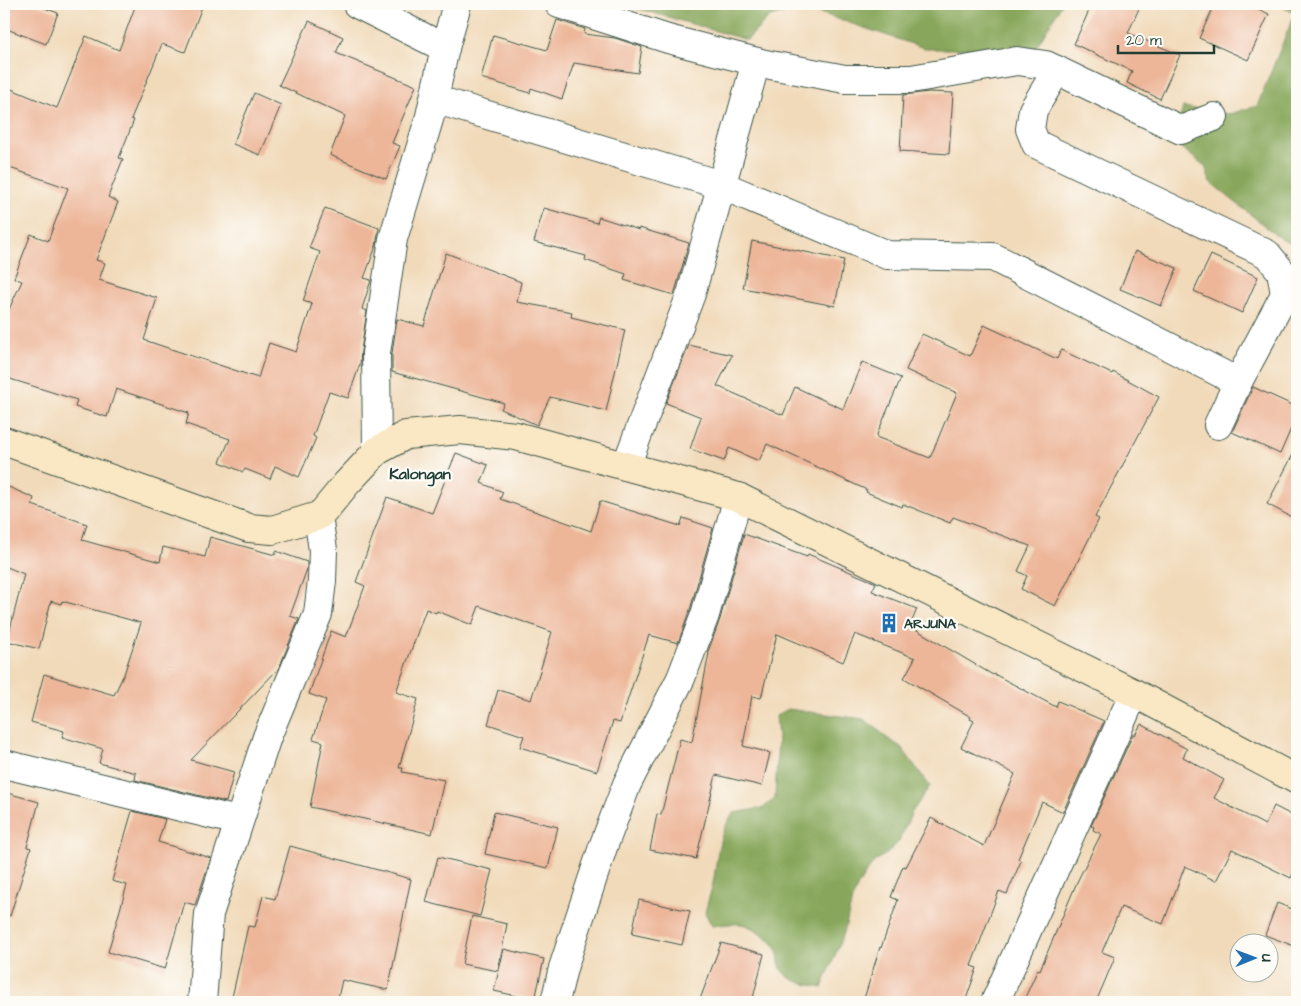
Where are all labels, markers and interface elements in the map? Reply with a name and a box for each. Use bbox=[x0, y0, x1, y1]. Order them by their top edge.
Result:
scale bar bbox=[1118, 22, 1215, 54]
text: 20 m bbox=[1126, 30, 1162, 51]
district label: Kalongan bbox=[389, 463, 451, 487]
building icon: ARJUNA bbox=[878, 612, 900, 634]
place label: ARJUNA bbox=[904, 614, 957, 634]
north arrow bbox=[1228, 934, 1278, 984]
text: U bbox=[1256, 954, 1276, 962]

